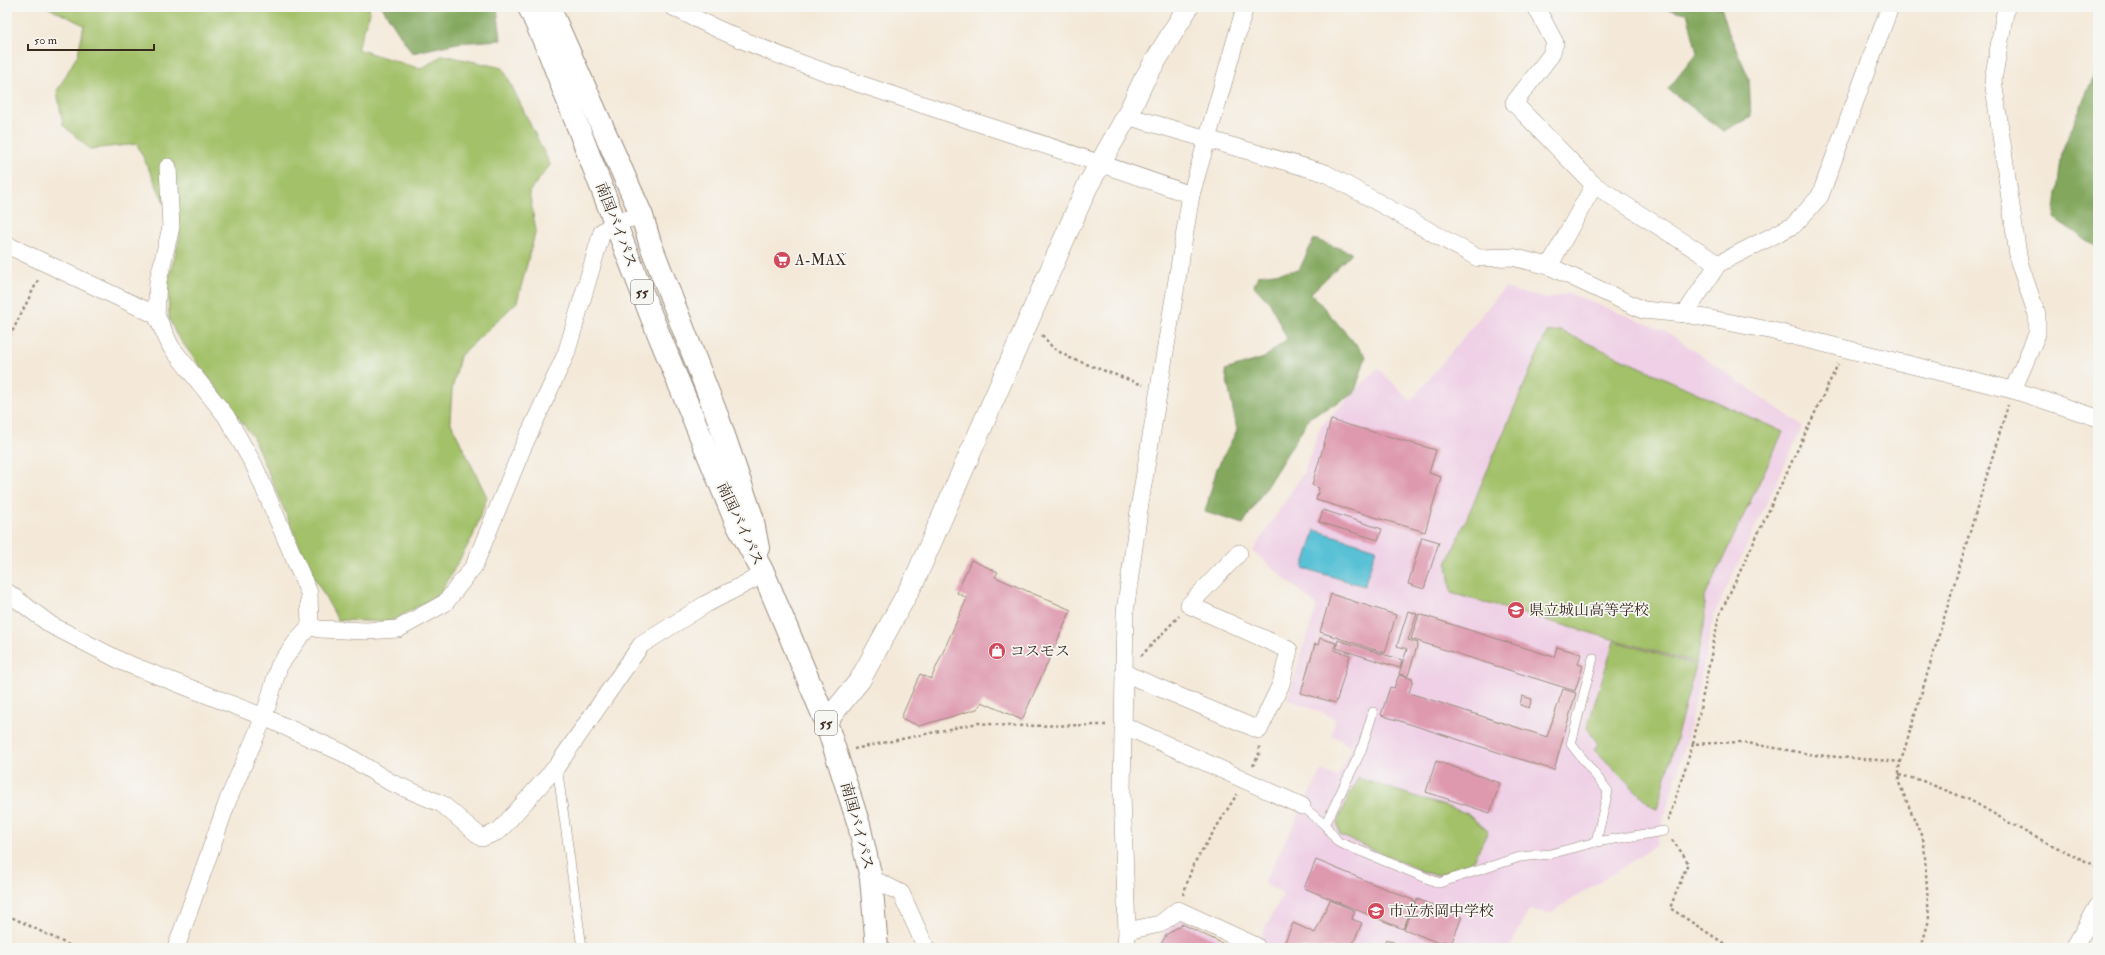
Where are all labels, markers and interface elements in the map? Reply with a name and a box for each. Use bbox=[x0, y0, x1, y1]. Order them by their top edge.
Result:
scale bar bbox=[28, 26, 154, 52]
text: 50 m bbox=[34, 33, 58, 48]
street label: 南国バイパス bbox=[591, 180, 641, 270]
supermarket icon: A-MAX bbox=[772, 250, 792, 270]
place label: A-MAX bbox=[794, 251, 847, 270]
road number: 55 bbox=[631, 280, 653, 304]
street label: 南国バイパス bbox=[712, 479, 768, 569]
school or university icon: 県立城山高等学校 bbox=[1506, 600, 1526, 620]
place label: 県立城山高等学校 bbox=[1529, 601, 1649, 620]
shop icon: コスモス bbox=[987, 641, 1007, 661]
place label: コスモス bbox=[1010, 642, 1070, 661]
road number: 55 bbox=[815, 711, 837, 735]
street label: 南国バイパス bbox=[836, 780, 878, 872]
school or university icon: 市立赤岡中学校 bbox=[1366, 901, 1386, 921]
place label: 市立赤岡中学校 bbox=[1389, 902, 1494, 921]

